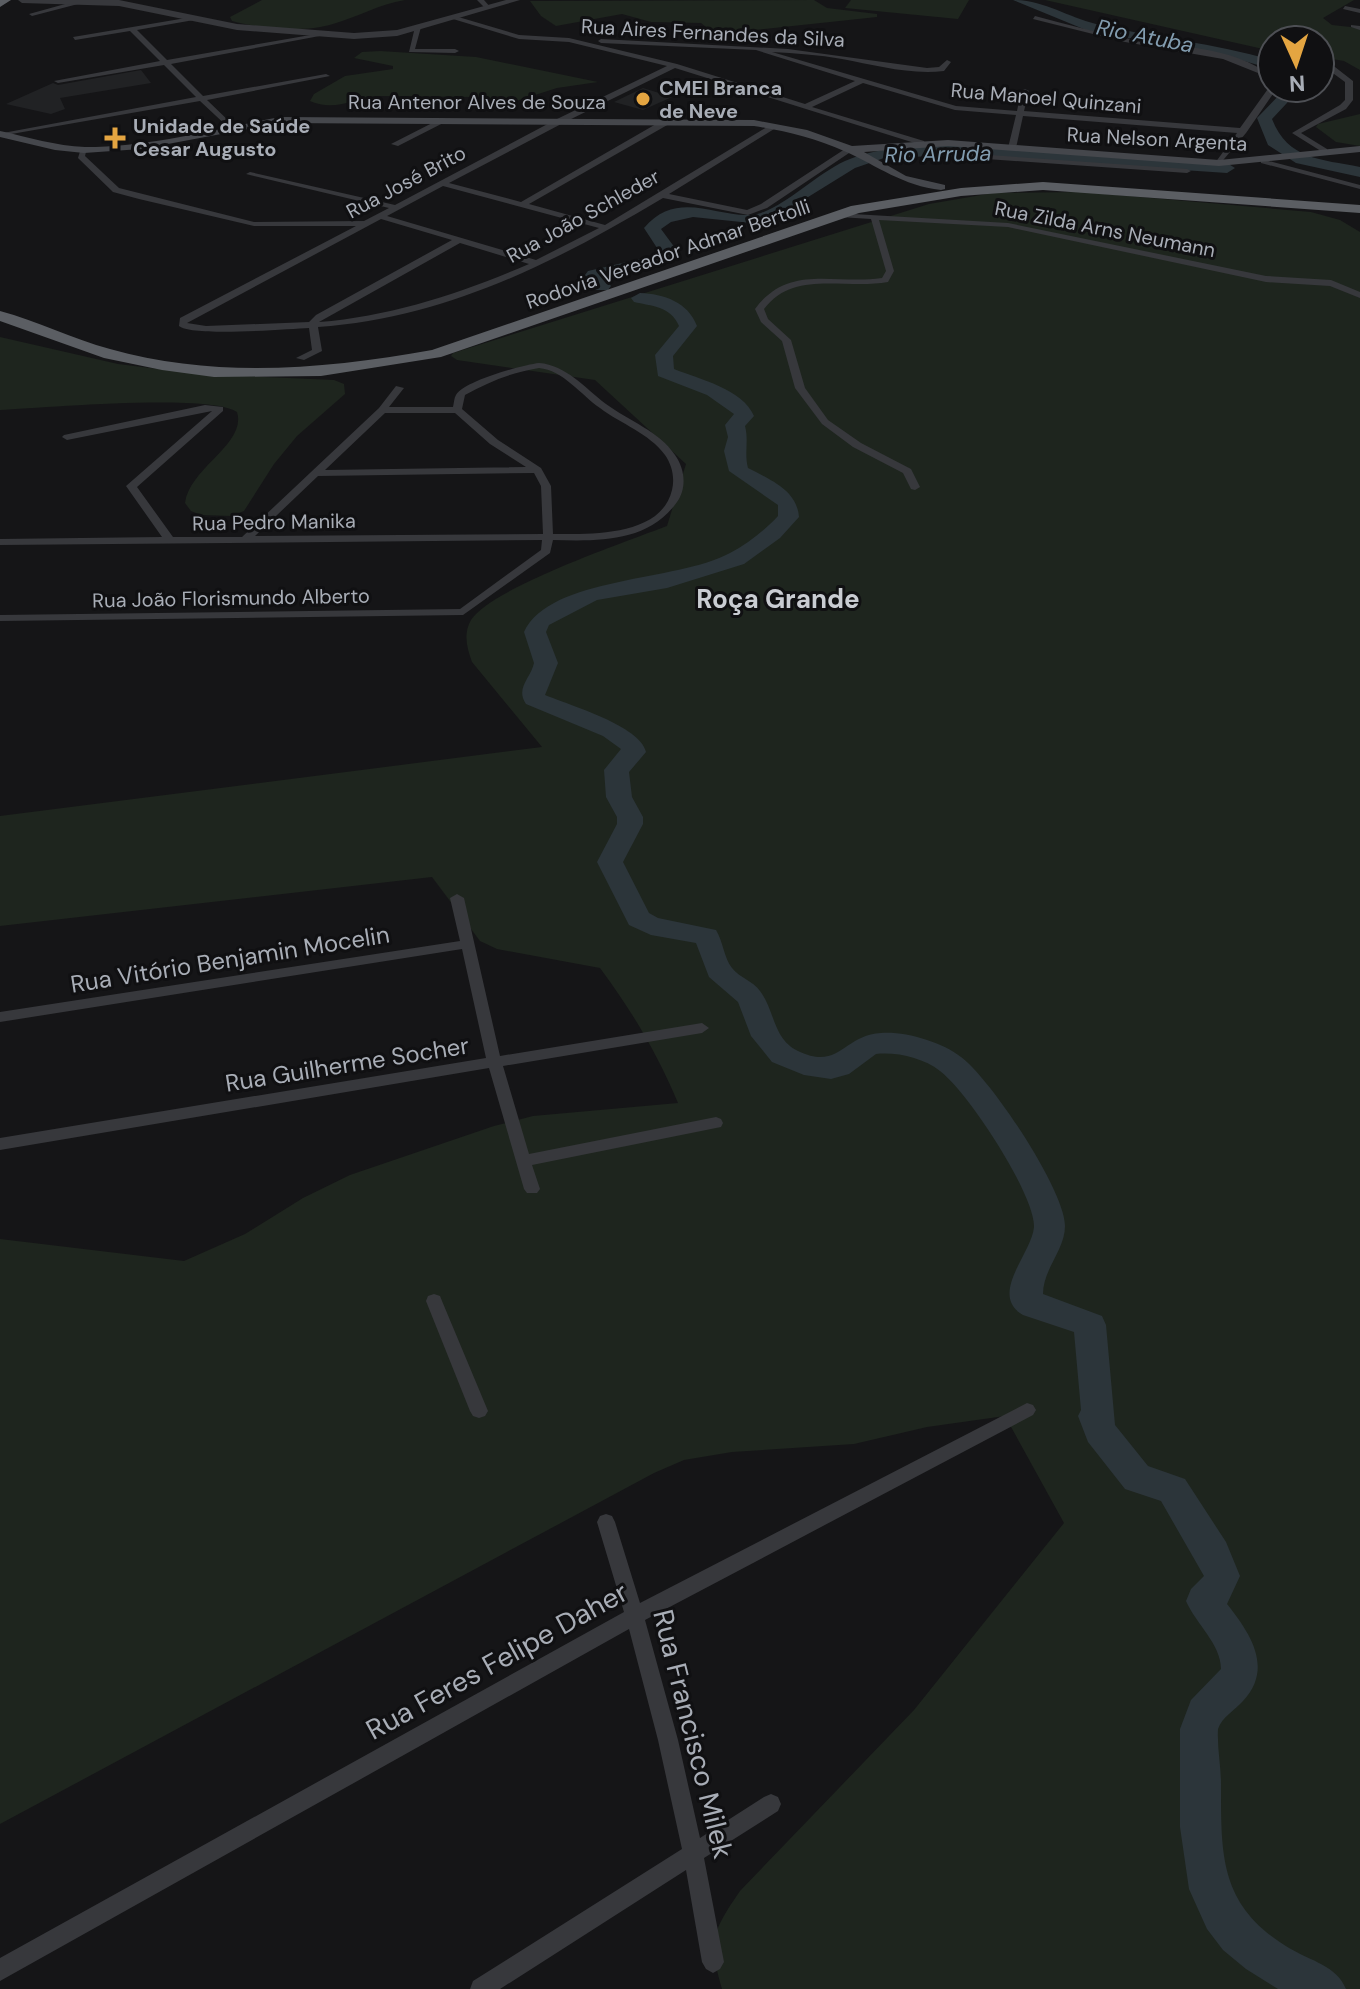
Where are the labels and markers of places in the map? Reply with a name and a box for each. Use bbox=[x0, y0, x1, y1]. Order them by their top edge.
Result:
place label: CMEI Branca de Neve bbox=[659, 75, 782, 124]
marker: CMEI Branca de Neve bbox=[634, 90, 652, 108]
place label: Unidade de Saúde Cesar Augusto bbox=[133, 113, 310, 162]
marker: Unidade de Saúde Cesar Augusto bbox=[104, 127, 126, 149]

